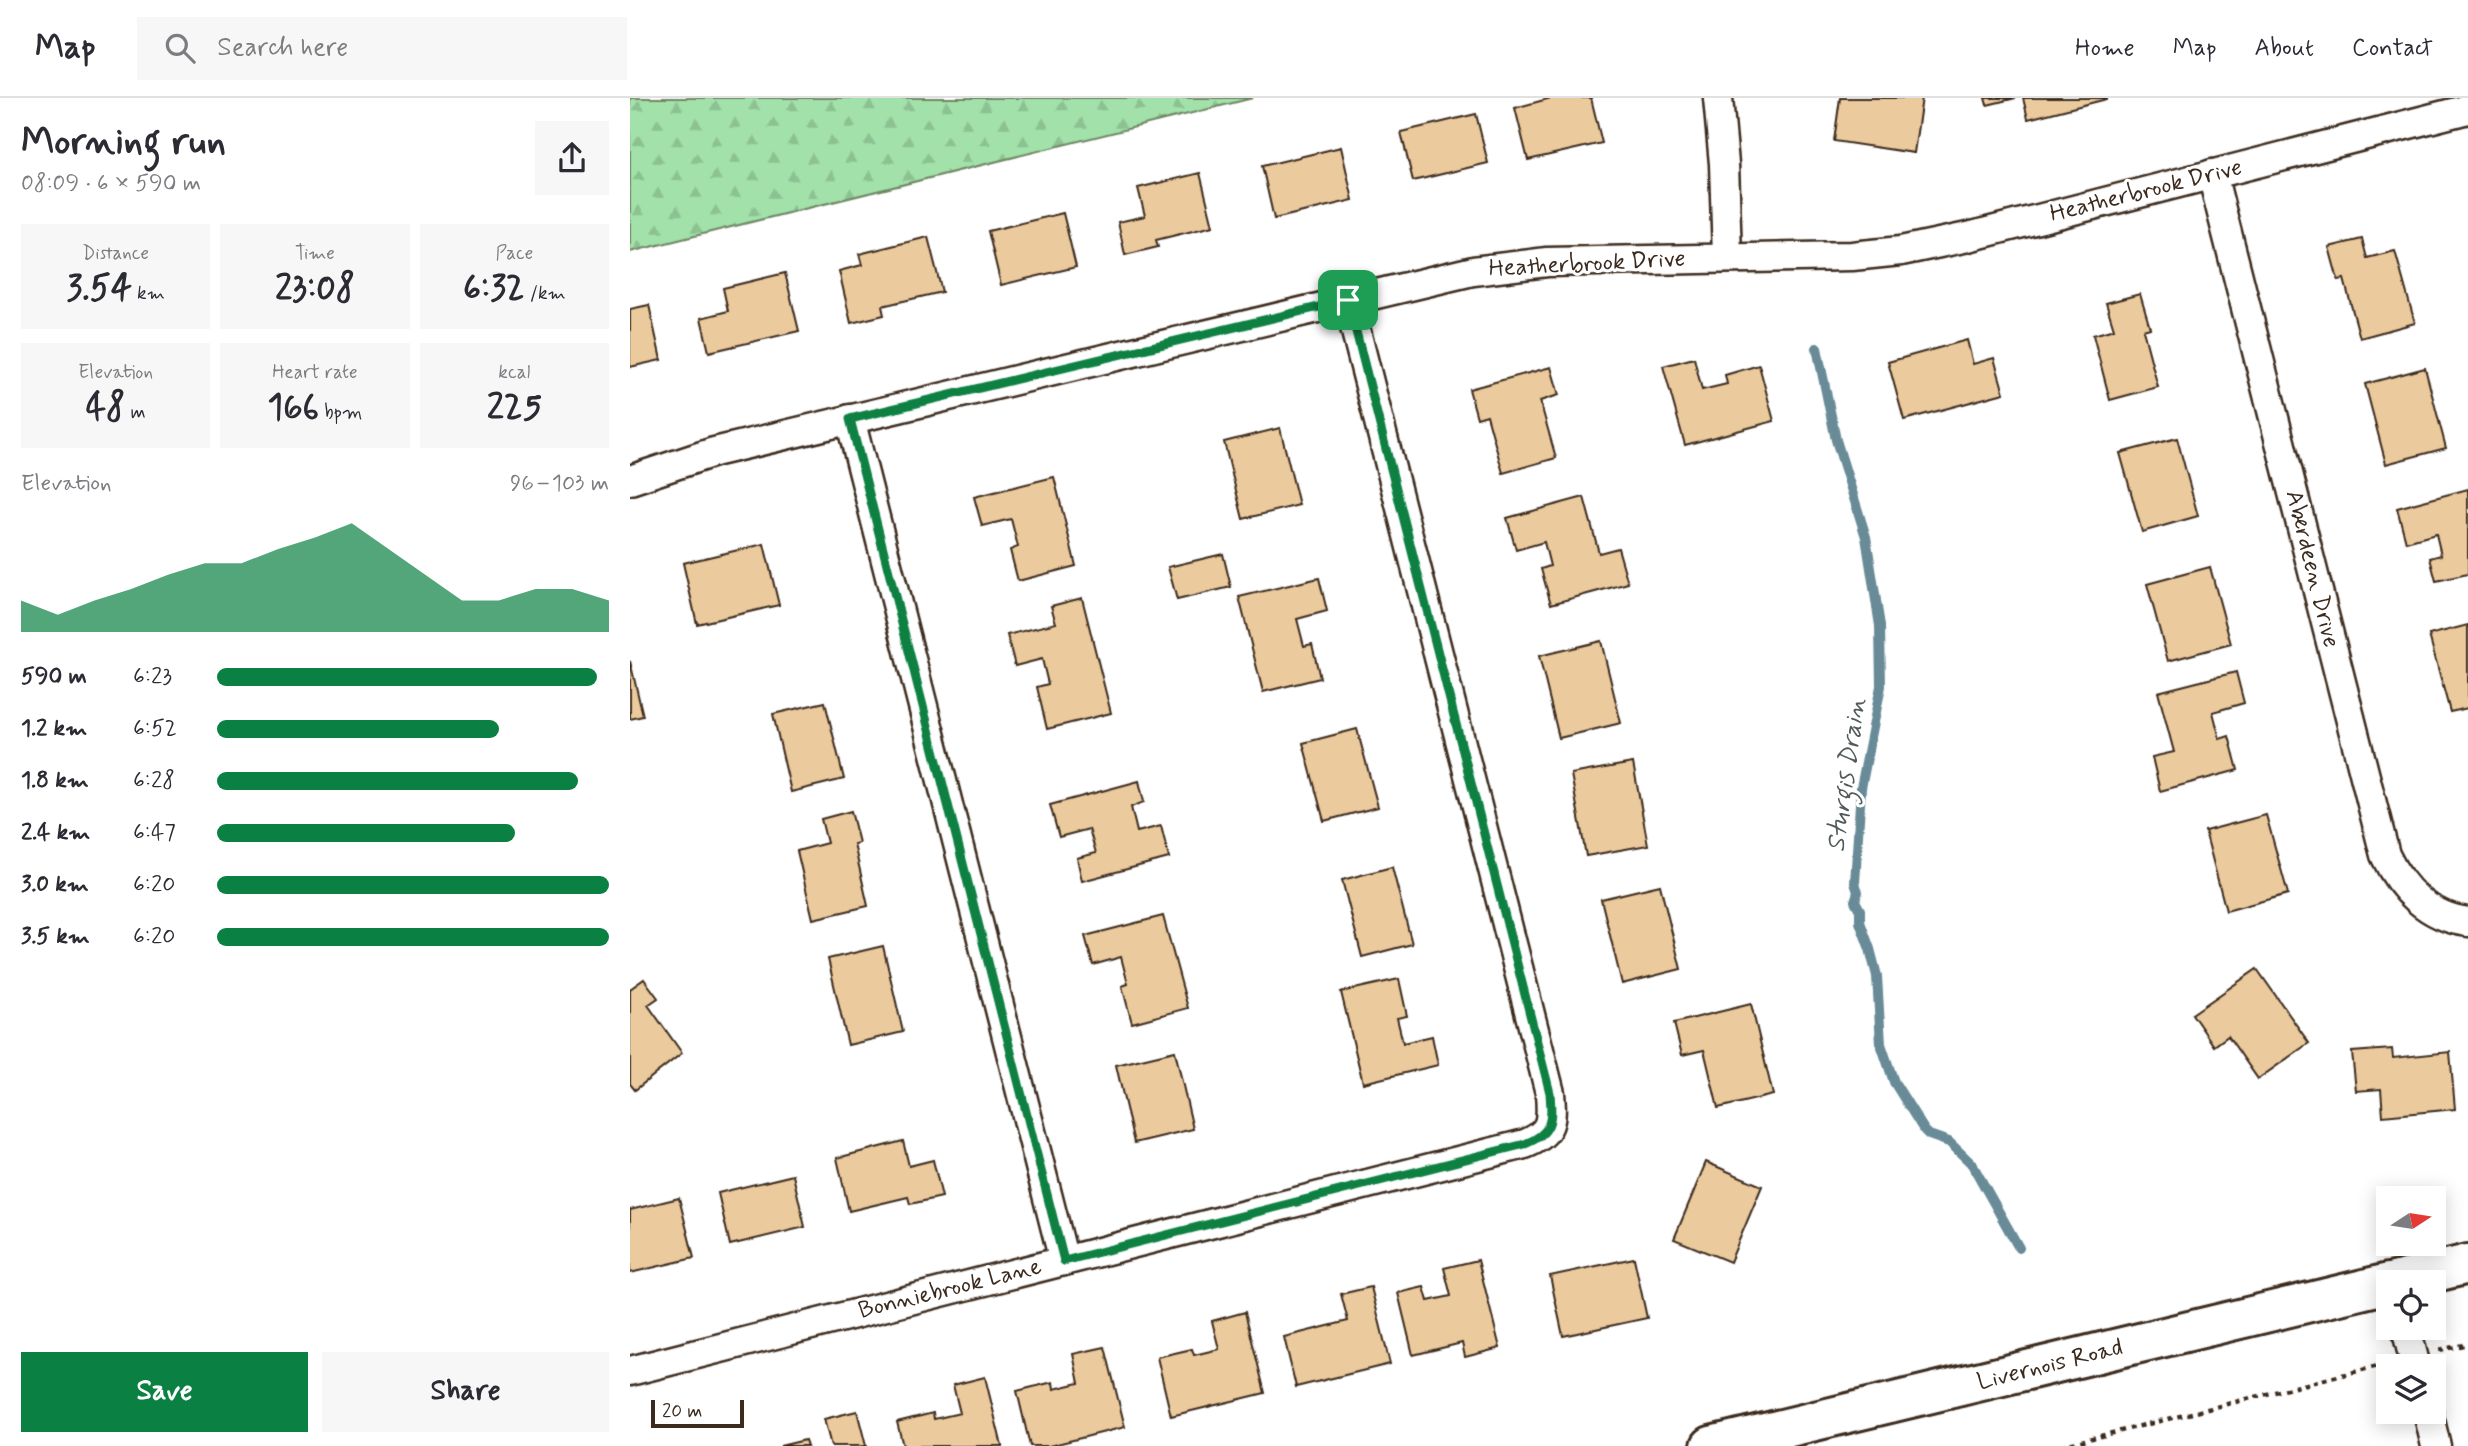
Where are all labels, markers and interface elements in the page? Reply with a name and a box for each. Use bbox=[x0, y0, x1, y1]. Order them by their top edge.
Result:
search box bbox=[137, 17, 627, 80]
text: Map bbox=[35, 26, 95, 70]
icon: search bbox=[161, 29, 199, 67]
text: Search here bbox=[217, 31, 348, 65]
text: Home bbox=[2075, 33, 2135, 64]
text: Map bbox=[2173, 33, 2217, 64]
text: About bbox=[2255, 33, 2314, 64]
text: Contact bbox=[2352, 33, 2433, 64]
text: Morning run bbox=[21, 118, 226, 167]
button: share bbox=[535, 121, 609, 195]
street label: Heatherbrook Drive bbox=[2047, 152, 2245, 230]
text: 08:09 · 6 × 590 m bbox=[21, 169, 201, 199]
text: Distance bbox=[82, 241, 149, 266]
text: Time bbox=[295, 241, 335, 266]
text: Pace bbox=[495, 241, 533, 266]
street label: Heatherbrook Drive bbox=[1488, 243, 1686, 285]
text: 3.54 bbox=[67, 266, 132, 312]
text: 23:08 bbox=[275, 266, 355, 312]
text: 6:32 bbox=[463, 266, 525, 312]
pin bbox=[1318, 270, 1378, 330]
text: km bbox=[132, 281, 165, 306]
text: /km bbox=[525, 281, 566, 306]
icon: arrive bbox=[1329, 281, 1367, 319]
text: Elevation bbox=[78, 360, 153, 385]
text: Heart rate bbox=[272, 360, 358, 385]
text: kcal bbox=[498, 360, 530, 385]
text: 48 bbox=[86, 385, 125, 431]
text: 166 bbox=[268, 385, 319, 431]
text: 225 bbox=[487, 385, 542, 431]
text: m bbox=[125, 400, 146, 425]
text: bpm bbox=[319, 400, 362, 425]
text: Elevation bbox=[21, 469, 112, 499]
text: 96–103 m bbox=[510, 469, 609, 499]
street label: Aberdeen Drive bbox=[2277, 487, 2347, 651]
text: 590 m bbox=[21, 662, 87, 692]
text: 6:23 bbox=[133, 662, 172, 692]
water label: Sturgis Drain bbox=[1819, 695, 1878, 855]
text: 1.2 km bbox=[21, 714, 87, 744]
text: 6:52 bbox=[133, 714, 177, 744]
text: 1.8 km bbox=[21, 766, 89, 796]
text: 6:28 bbox=[133, 766, 175, 796]
text: 2.4 km bbox=[21, 818, 90, 848]
text: 6:47 bbox=[133, 818, 176, 848]
text: 3.0 km bbox=[21, 870, 89, 900]
text: 6:20 bbox=[133, 870, 175, 900]
text: 3.5 km bbox=[21, 922, 90, 952]
text: 6:20 bbox=[133, 922, 175, 952]
north arrow bbox=[2376, 1186, 2446, 1256]
map controls bbox=[2376, 1186, 2446, 1424]
street label: Bonniebrook Lane bbox=[855, 1251, 1045, 1327]
button: locate bbox=[2376, 1270, 2446, 1340]
street label: Livernois Road bbox=[1974, 1332, 2126, 1398]
button: Save bbox=[21, 1352, 308, 1432]
button: Share bbox=[322, 1352, 609, 1432]
button: layers bbox=[2376, 1354, 2446, 1424]
scale bar bbox=[651, 1397, 744, 1429]
text: 20 m bbox=[662, 1399, 702, 1424]

